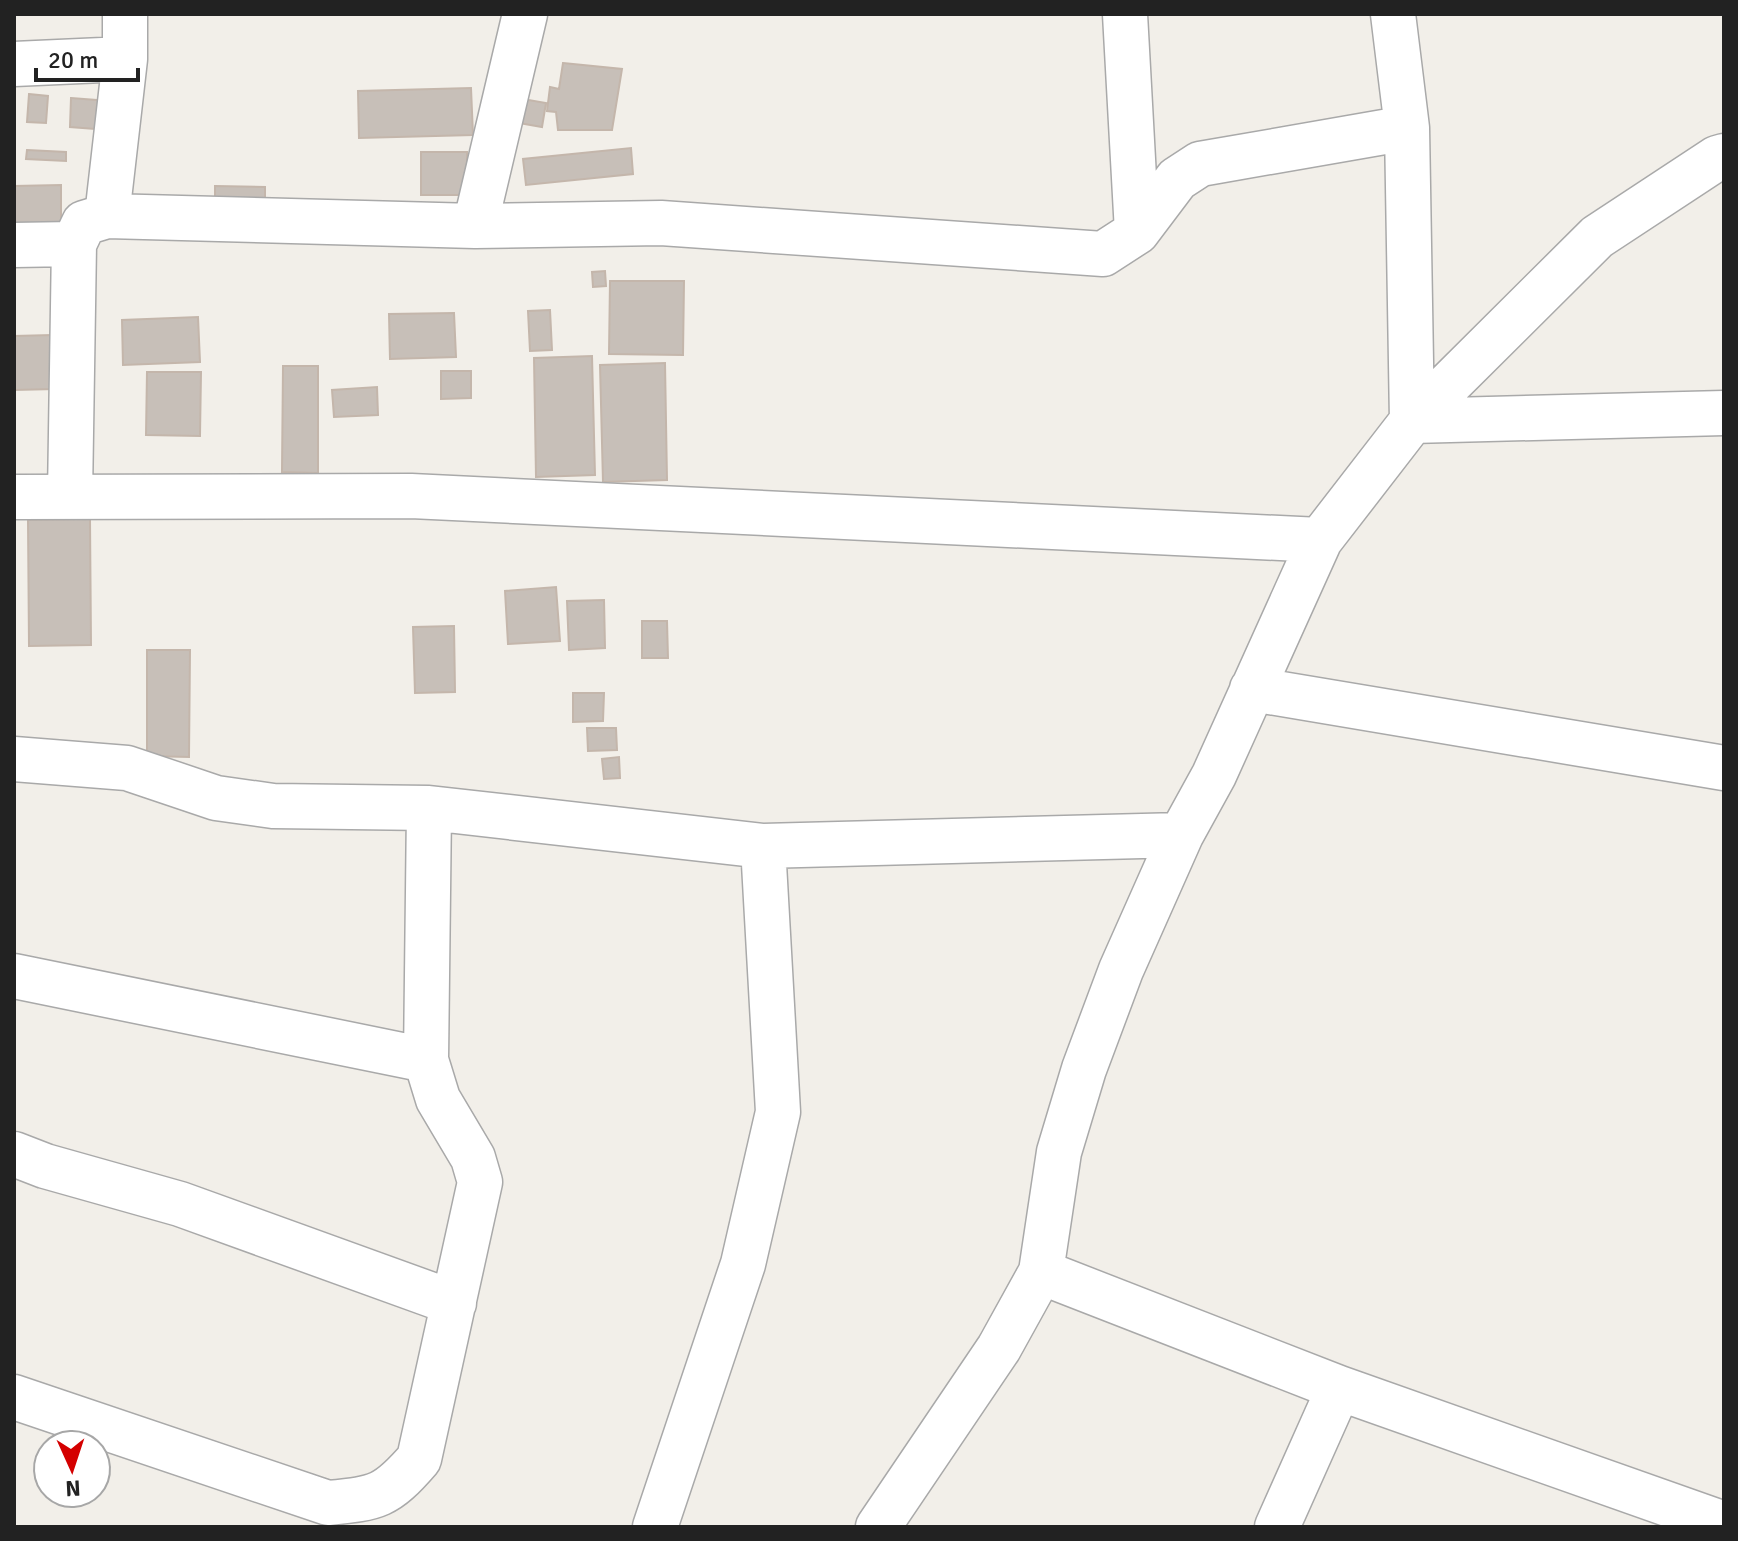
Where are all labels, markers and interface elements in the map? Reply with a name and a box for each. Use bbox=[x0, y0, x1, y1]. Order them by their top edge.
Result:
scale bar bbox=[36, 32, 138, 82]
text: 20 m bbox=[48, 45, 98, 75]
north arrow bbox=[32, 1429, 112, 1509]
text: N bbox=[65, 1475, 81, 1502]

